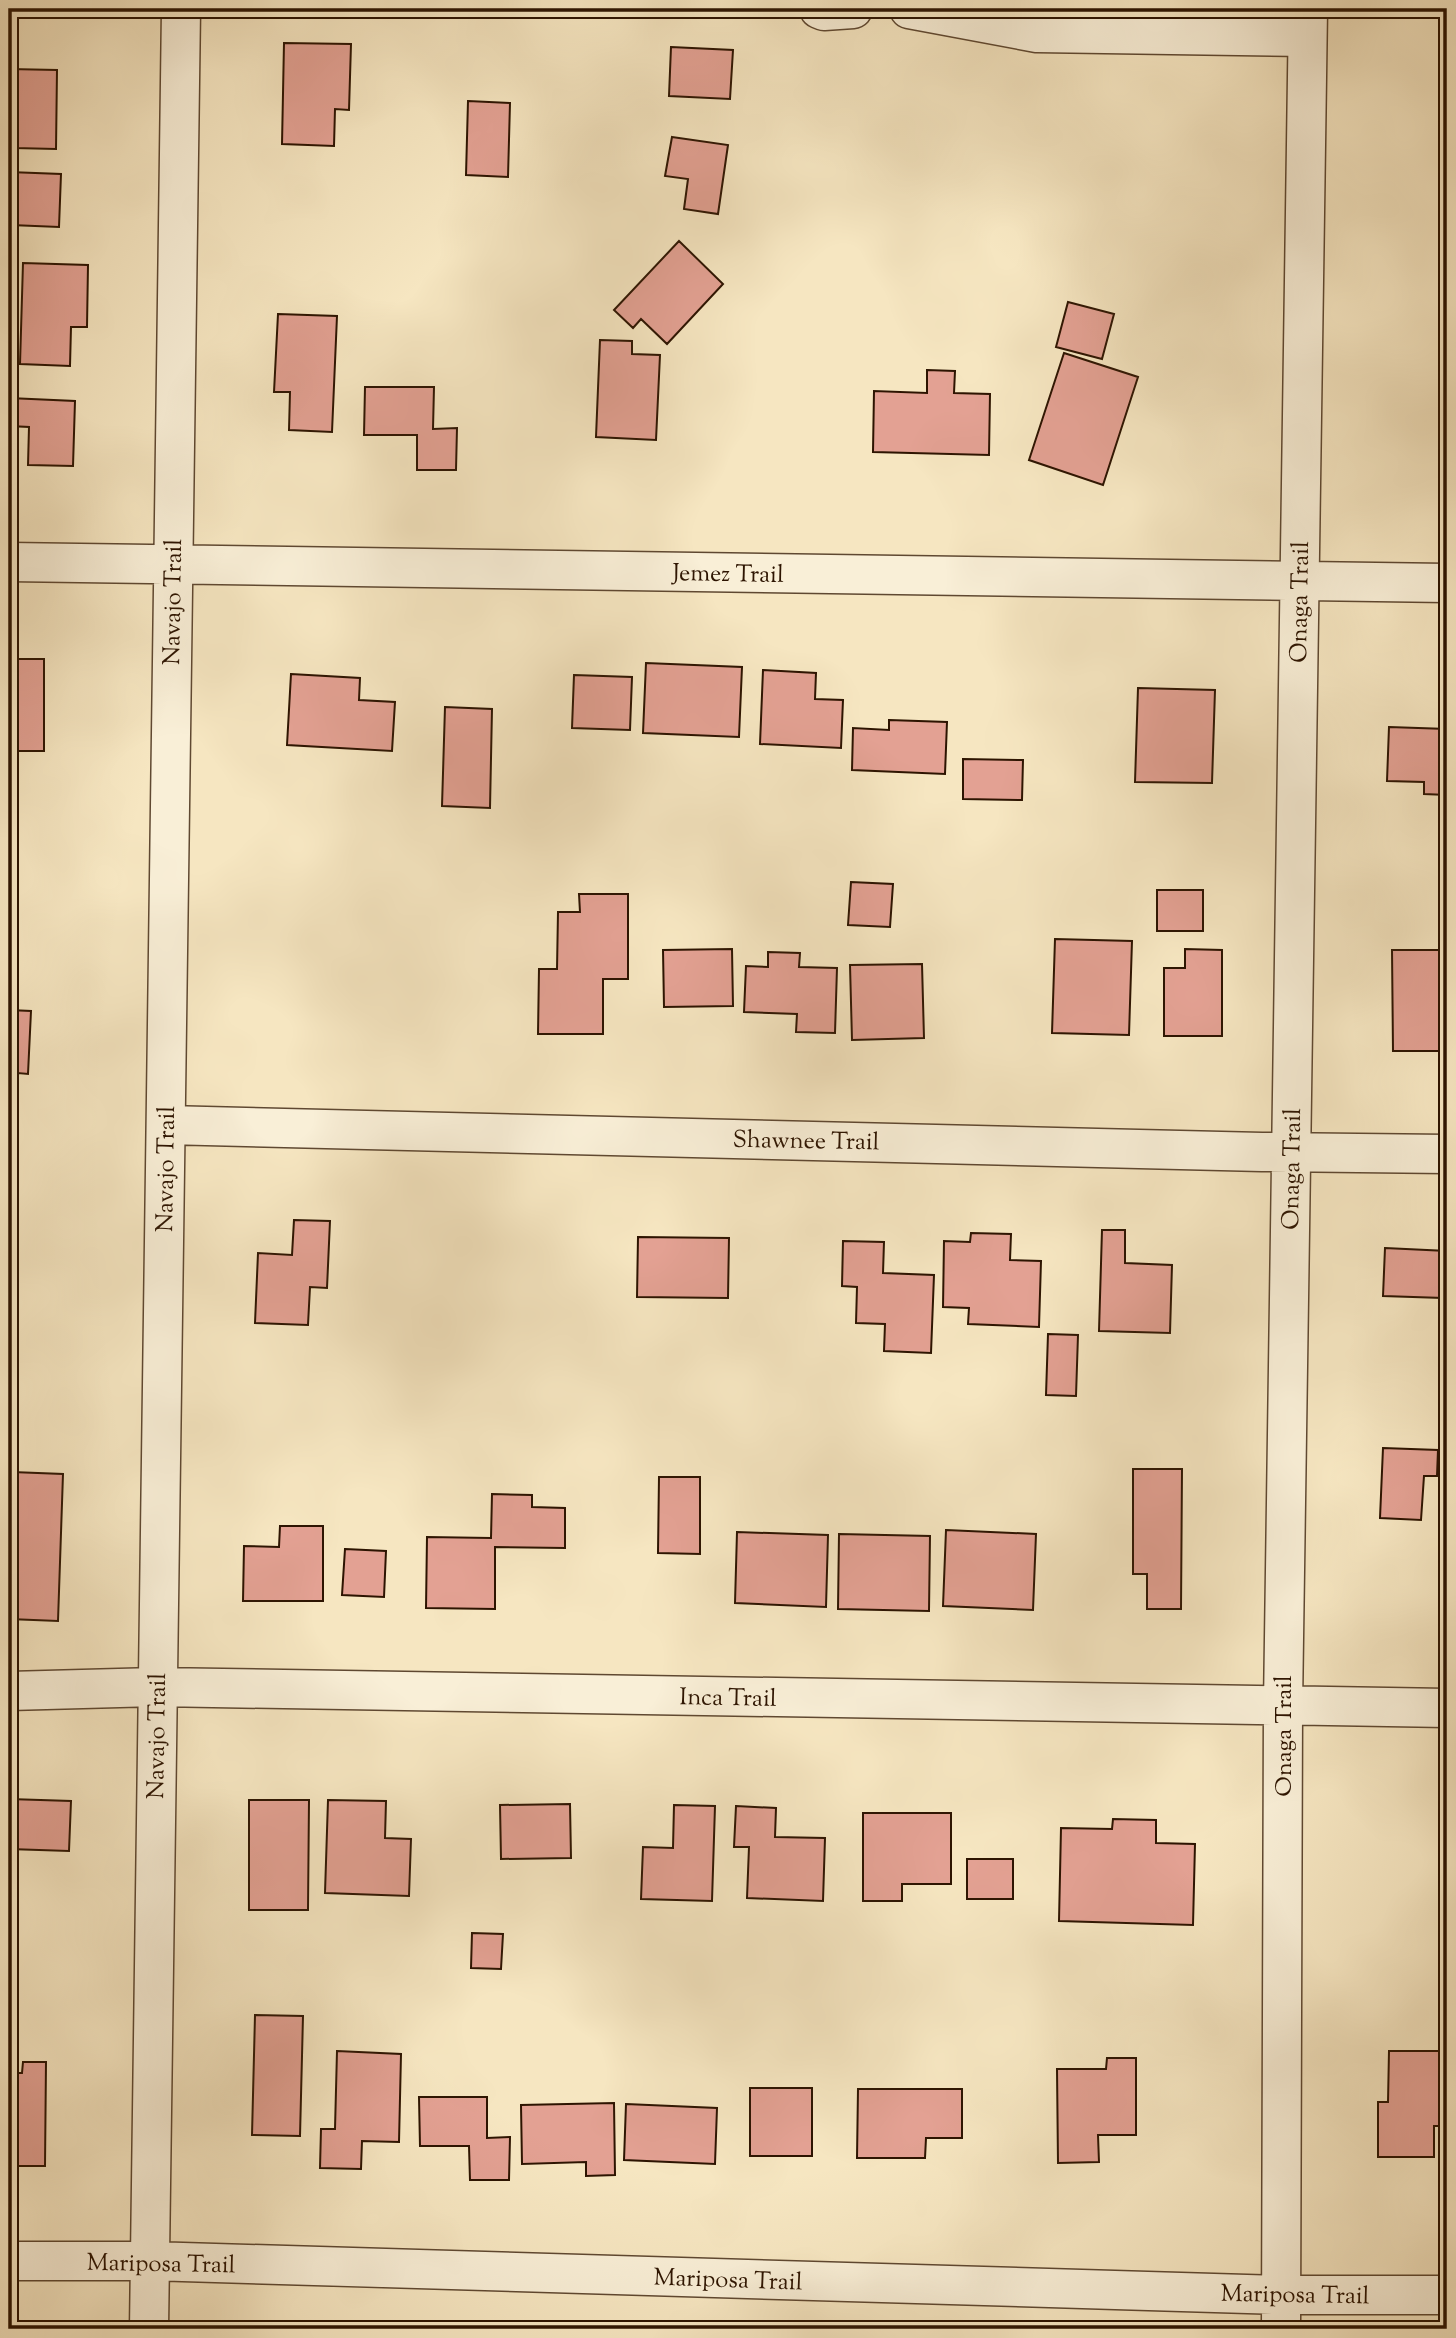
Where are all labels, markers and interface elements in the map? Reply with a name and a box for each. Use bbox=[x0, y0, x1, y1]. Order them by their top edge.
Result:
street label: Navajo Trail bbox=[156, 538, 192, 666]
street label: Onaga Trail bbox=[1283, 541, 1319, 663]
street label: Jemez Trail bbox=[670, 557, 784, 593]
street label: Navajo Trail bbox=[149, 1105, 185, 1233]
street label: Onaga Trail bbox=[1275, 1108, 1311, 1230]
street label: Shawnee Trail bbox=[732, 1124, 880, 1160]
street label: Navajo Trail bbox=[140, 1672, 176, 1800]
street label: Onaga Trail bbox=[1268, 1675, 1302, 1797]
street label: Inca Trail bbox=[679, 1681, 777, 1717]
street label: Mariposa Trail bbox=[86, 2247, 236, 2283]
street label: Mariposa Trail bbox=[653, 2261, 803, 2301]
street label: Mariposa Trail bbox=[1220, 2278, 1370, 2314]

